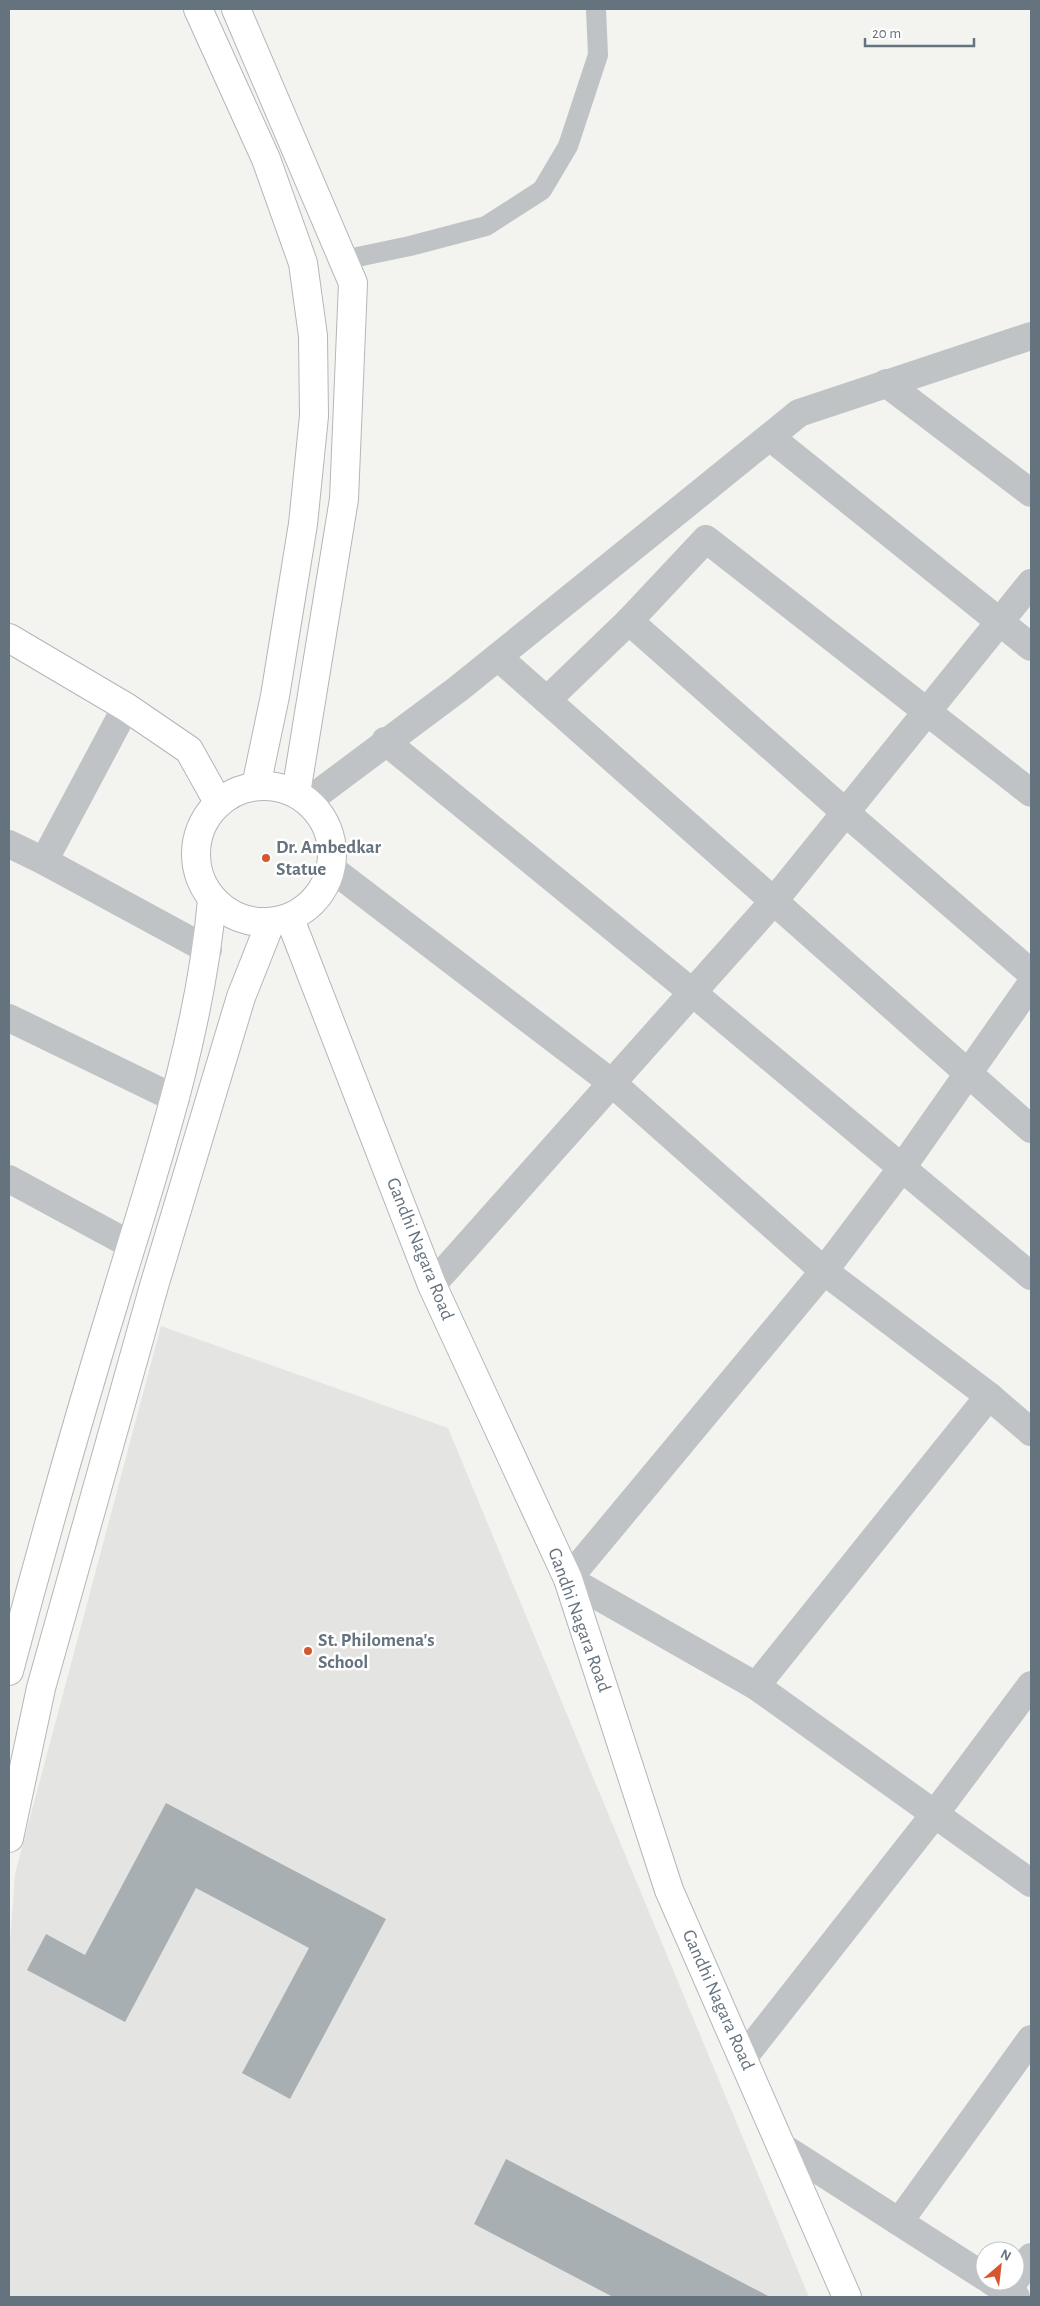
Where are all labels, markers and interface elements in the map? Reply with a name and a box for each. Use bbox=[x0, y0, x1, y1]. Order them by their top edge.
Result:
scale bar bbox=[865, 15, 974, 47]
text: 20 m bbox=[872, 26, 901, 41]
place label: Dr. Ambedkar Statue bbox=[276, 838, 381, 879]
marker: Dr. Ambedkar Statue bbox=[260, 852, 272, 864]
street label: Gandhi Nagara Road bbox=[383, 1175, 457, 1323]
street label: Gandhi Nagara Road bbox=[544, 1545, 614, 1695]
place label: St. Philomena's School bbox=[318, 1631, 435, 1672]
marker: St. Philomena's School bbox=[302, 1645, 314, 1657]
street label: Gandhi Nagara Road bbox=[678, 1927, 758, 2073]
north arrow bbox=[975, 2241, 1025, 2291]
text: N bbox=[998, 2247, 1013, 2264]

